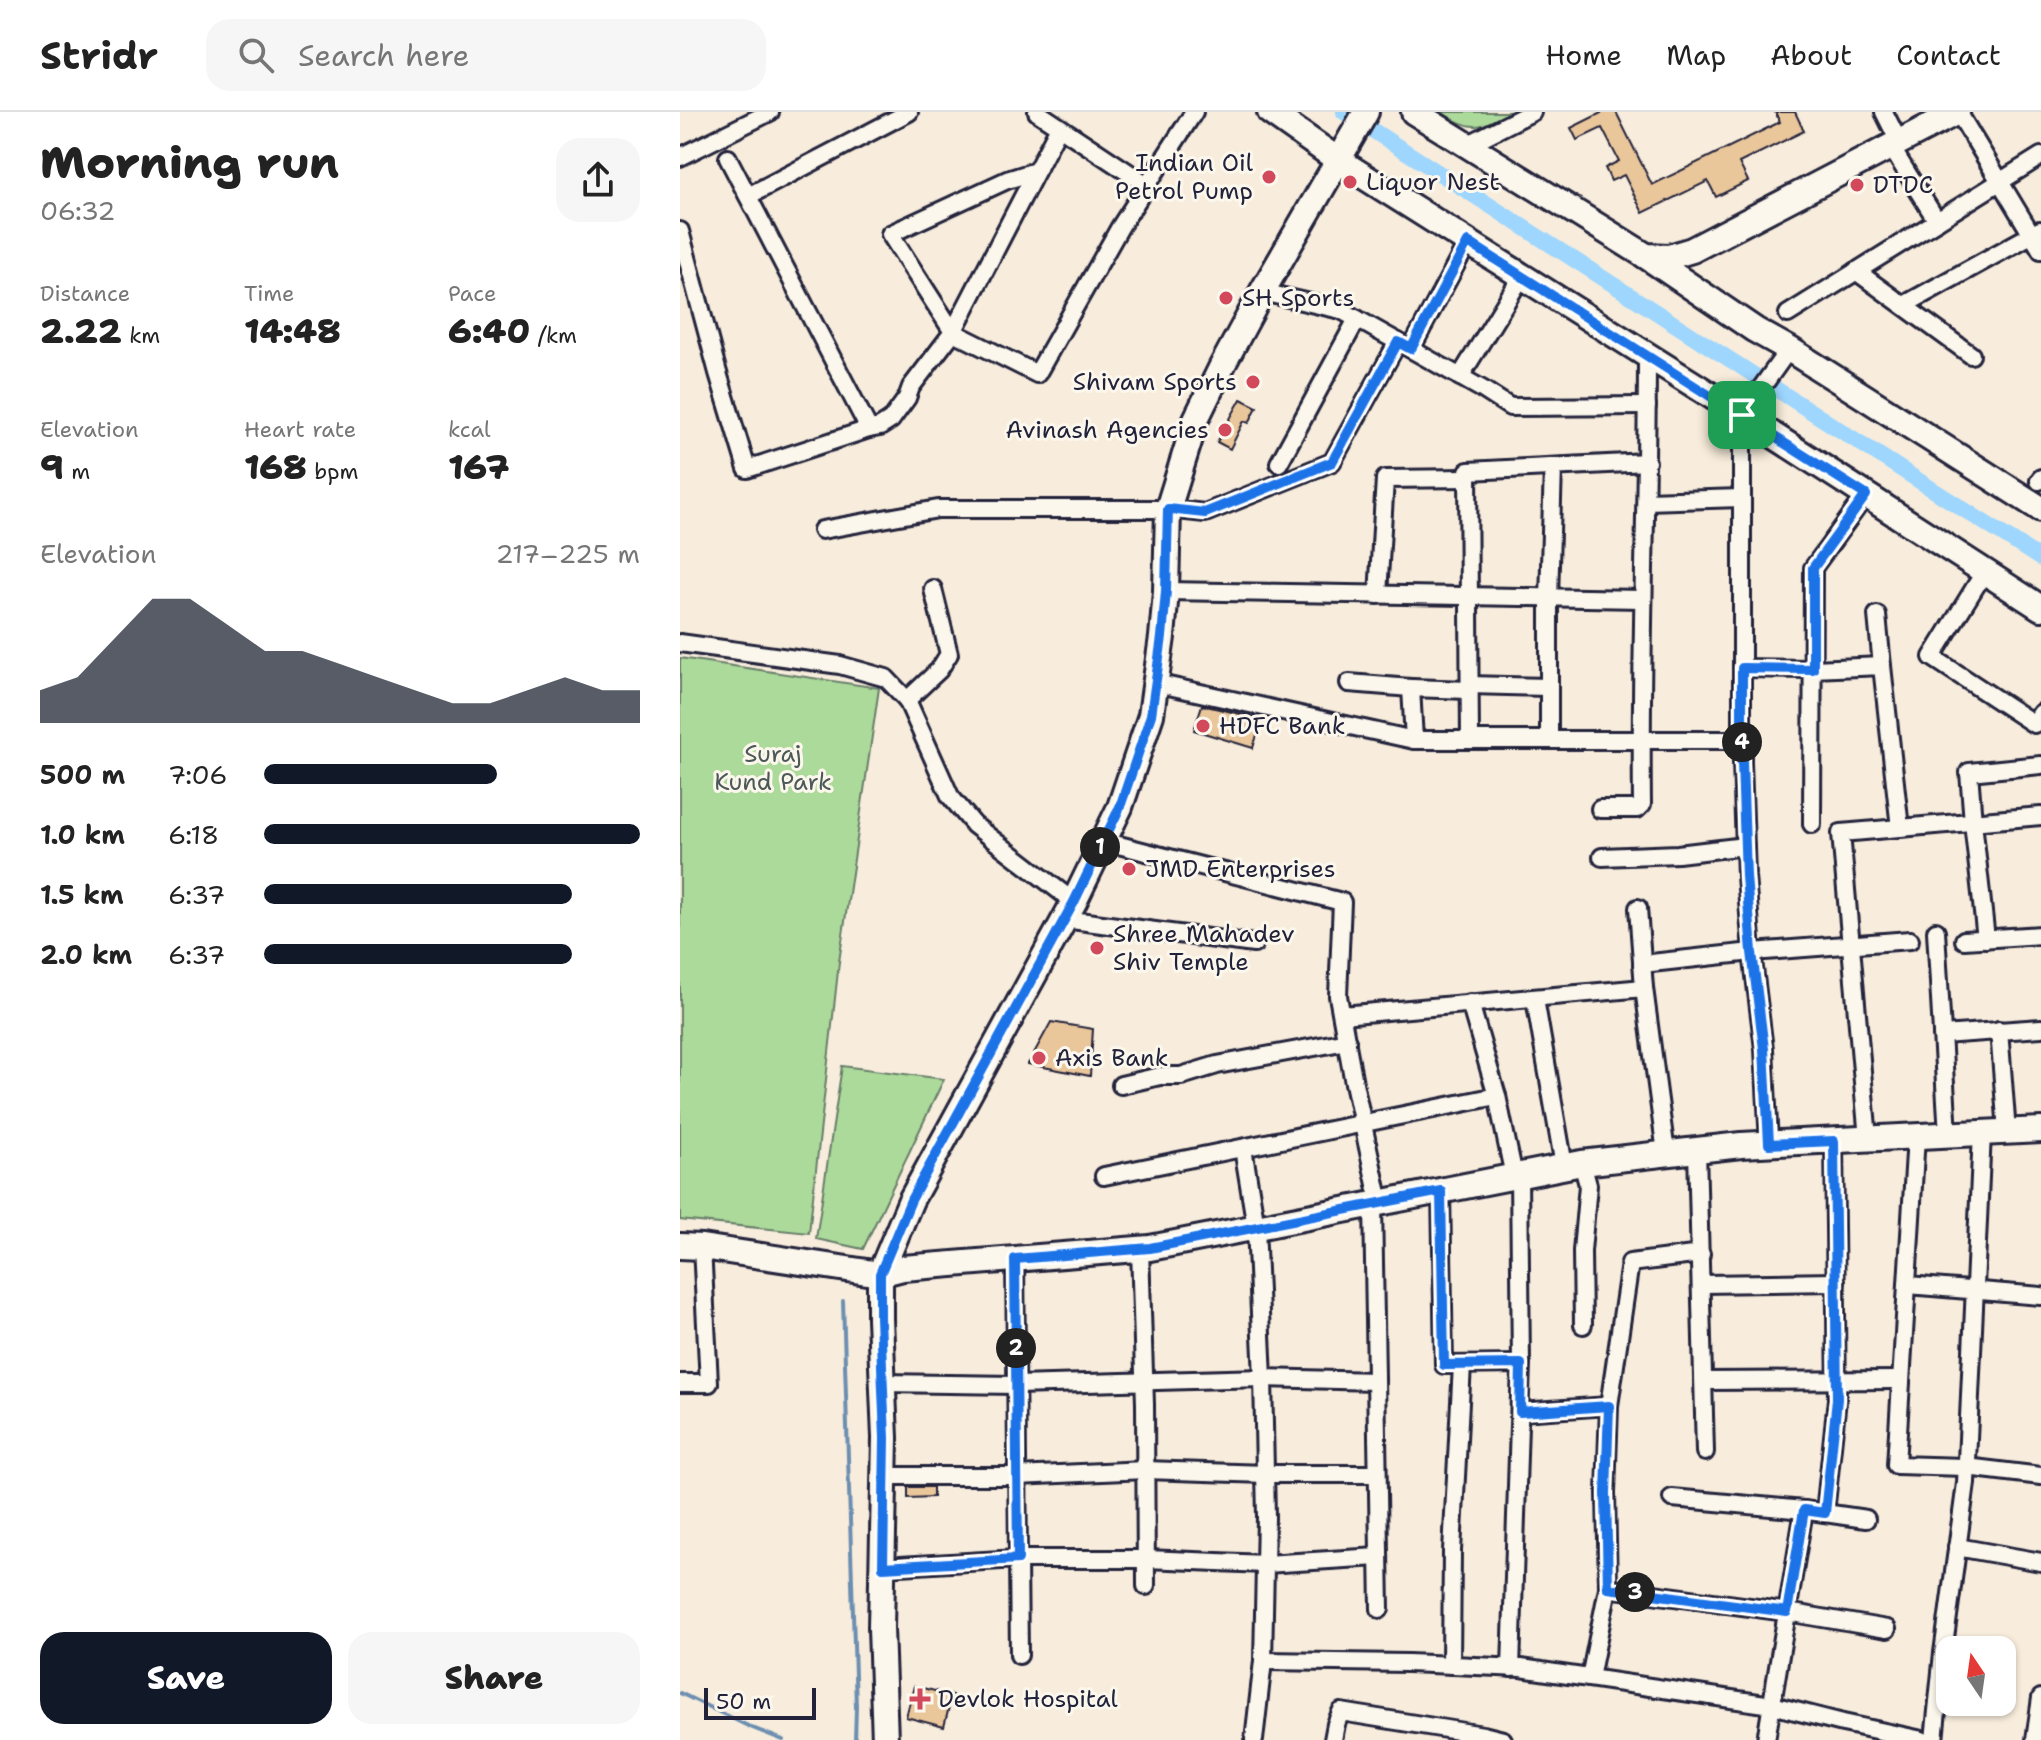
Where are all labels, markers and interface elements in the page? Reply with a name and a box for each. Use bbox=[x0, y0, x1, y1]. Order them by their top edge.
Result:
search box bbox=[206, 19, 766, 91]
text: Stridr bbox=[40, 30, 158, 81]
icon: search bbox=[234, 33, 278, 77]
text: Search here bbox=[298, 35, 469, 76]
text: Home bbox=[1545, 36, 1622, 74]
text: Map bbox=[1666, 36, 1726, 74]
text: About bbox=[1770, 36, 1852, 74]
text: Contact bbox=[1896, 36, 2001, 74]
text: Morning run bbox=[40, 133, 339, 192]
button: share bbox=[556, 138, 640, 222]
place label: Indian Oil Petrol Pump bbox=[1115, 147, 1254, 207]
place label: Liquor Nest bbox=[1366, 166, 1500, 198]
marker: Indian Oil Petrol Pump bbox=[1260, 168, 1278, 186]
place label: DTDC bbox=[1873, 169, 1933, 201]
marker: Liquor Nest bbox=[1341, 173, 1359, 191]
marker: DTDC bbox=[1848, 176, 1866, 194]
text: 06:32 bbox=[40, 193, 115, 228]
text: Distance bbox=[40, 279, 130, 308]
text: Time bbox=[244, 279, 294, 308]
text: Pace bbox=[448, 279, 496, 308]
place label: SH Sports bbox=[1242, 282, 1354, 314]
marker: SH Sports bbox=[1217, 289, 1235, 307]
text: 2.22 bbox=[40, 308, 122, 354]
text: 14:48 bbox=[244, 308, 341, 354]
text: 6:40 bbox=[448, 308, 530, 354]
text: km bbox=[122, 321, 160, 350]
text: /km bbox=[530, 321, 577, 350]
place label: Shivam Sports bbox=[1073, 366, 1237, 398]
marker: Shivam Sports bbox=[1244, 373, 1262, 391]
pin bbox=[1708, 381, 1776, 449]
icon: arrive bbox=[1720, 393, 1764, 437]
place label: Avinash Agencies bbox=[1005, 414, 1209, 446]
text: Elevation bbox=[40, 415, 138, 444]
text: Heart rate bbox=[244, 415, 356, 444]
text: kcal bbox=[448, 415, 491, 444]
marker: Avinash Agencies bbox=[1216, 421, 1234, 439]
text: 9 bbox=[40, 444, 64, 490]
text: 168 bbox=[244, 444, 307, 490]
text: 167 bbox=[448, 444, 509, 490]
text: m bbox=[64, 457, 90, 486]
text: bpm bbox=[307, 457, 359, 486]
text: Elevation bbox=[40, 536, 156, 571]
text: 217–225 m bbox=[495, 536, 640, 571]
place label: HDFC Bank bbox=[1219, 710, 1345, 742]
marker: HDFC Bank bbox=[1194, 717, 1212, 735]
pin: 4 bbox=[1722, 722, 1762, 762]
text: 4 bbox=[1734, 727, 1750, 756]
park label: Suraj Kund Park bbox=[714, 738, 832, 798]
text: 500 m bbox=[40, 757, 125, 792]
text: 7:06 bbox=[168, 757, 227, 792]
text: 1.0 km bbox=[40, 817, 125, 852]
text: 6:18 bbox=[168, 817, 219, 852]
pin: 1 bbox=[1080, 827, 1120, 867]
text: 1 bbox=[1095, 832, 1105, 861]
place label: JMD Enterprises bbox=[1145, 853, 1336, 885]
marker: JMD Enterprises bbox=[1120, 860, 1138, 878]
text: 1.5 km bbox=[40, 877, 124, 912]
text: 6:37 bbox=[168, 877, 225, 912]
place label: Shree Mahadev Shiv Temple bbox=[1113, 918, 1295, 978]
text: 2.0 km bbox=[40, 937, 132, 972]
text: 6:37 bbox=[168, 937, 225, 972]
marker: Shree Mahadev Shiv Temple bbox=[1088, 939, 1106, 957]
place label: Axis Bank bbox=[1055, 1042, 1169, 1074]
marker: Axis Bank bbox=[1030, 1049, 1048, 1067]
pin: 2 bbox=[996, 1328, 1036, 1368]
text: 2 bbox=[1008, 1333, 1024, 1362]
pin: 3 bbox=[1615, 1572, 1655, 1612]
text: 3 bbox=[1627, 1577, 1643, 1606]
button: Save bbox=[40, 1632, 332, 1724]
button: Share bbox=[348, 1632, 640, 1724]
north arrow bbox=[1936, 1636, 2016, 1716]
map controls bbox=[1936, 1636, 2016, 1716]
place label: Devlok Hospital bbox=[938, 1683, 1119, 1715]
scale bar bbox=[704, 1684, 816, 1720]
text: 50 m bbox=[716, 1687, 771, 1716]
marker: Devlok Hospital bbox=[909, 1688, 931, 1710]

